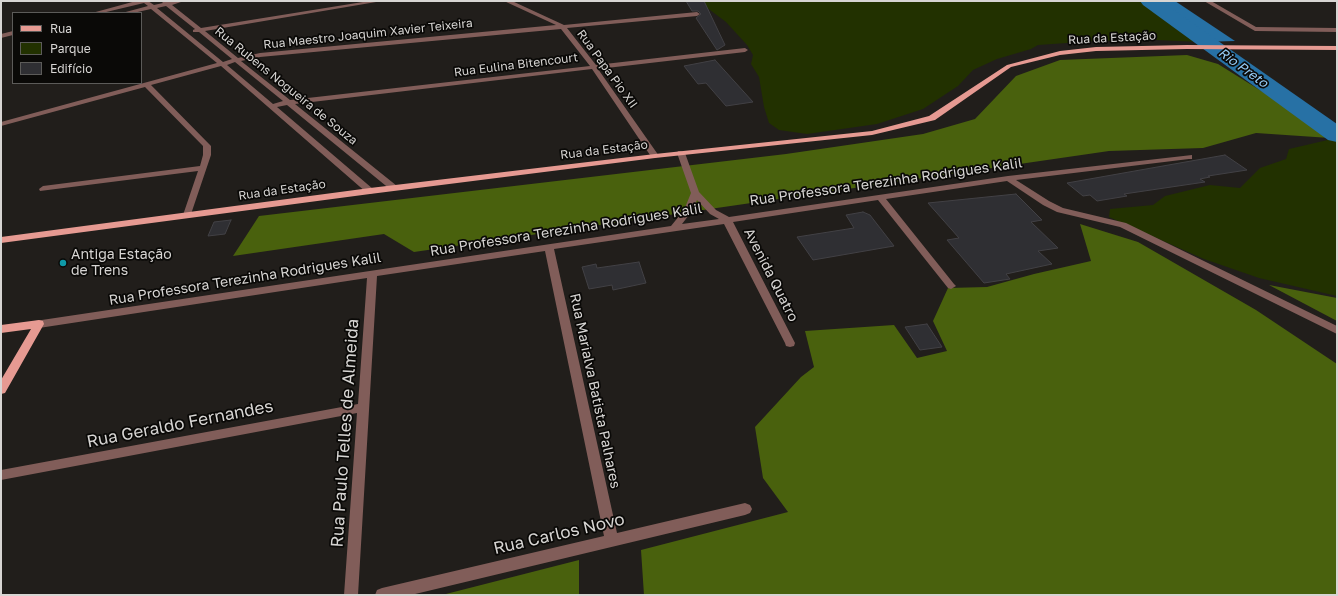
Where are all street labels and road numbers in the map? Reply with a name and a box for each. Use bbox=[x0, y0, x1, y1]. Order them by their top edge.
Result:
street label: Rua Maestro Joaquim Xavier Teixeira bbox=[263, 16, 473, 52]
street label: Rua Rubens Nogueira de Souza bbox=[212, 24, 360, 148]
street label: Rua Papa Pio XII bbox=[574, 27, 640, 111]
street label: Rua da Estação bbox=[1068, 29, 1156, 47]
street label: Rua Eulina Bitencourt bbox=[453, 50, 579, 80]
street label: Rua da Estação bbox=[560, 137, 648, 163]
street label: Rua Professora Terezinha Rodrigues Kalil bbox=[749, 155, 1023, 209]
street label: Rua da Estação bbox=[237, 177, 327, 203]
street label: Rua Professora Terezinha Rodrigues Kalil bbox=[429, 200, 703, 260]
street label: Avenida Quatro bbox=[740, 226, 802, 324]
street label: Rua Professora Terezinha Rodrigues Kalil bbox=[108, 249, 382, 309]
street label: Rua Marialva Batista Palhares bbox=[566, 292, 624, 490]
street label: Rua Paulo Telles de Almeida bbox=[327, 318, 363, 548]
street label: Rua Geraldo Fernandes bbox=[85, 396, 275, 452]
street label: Rua Carlos Novo bbox=[491, 509, 627, 559]

